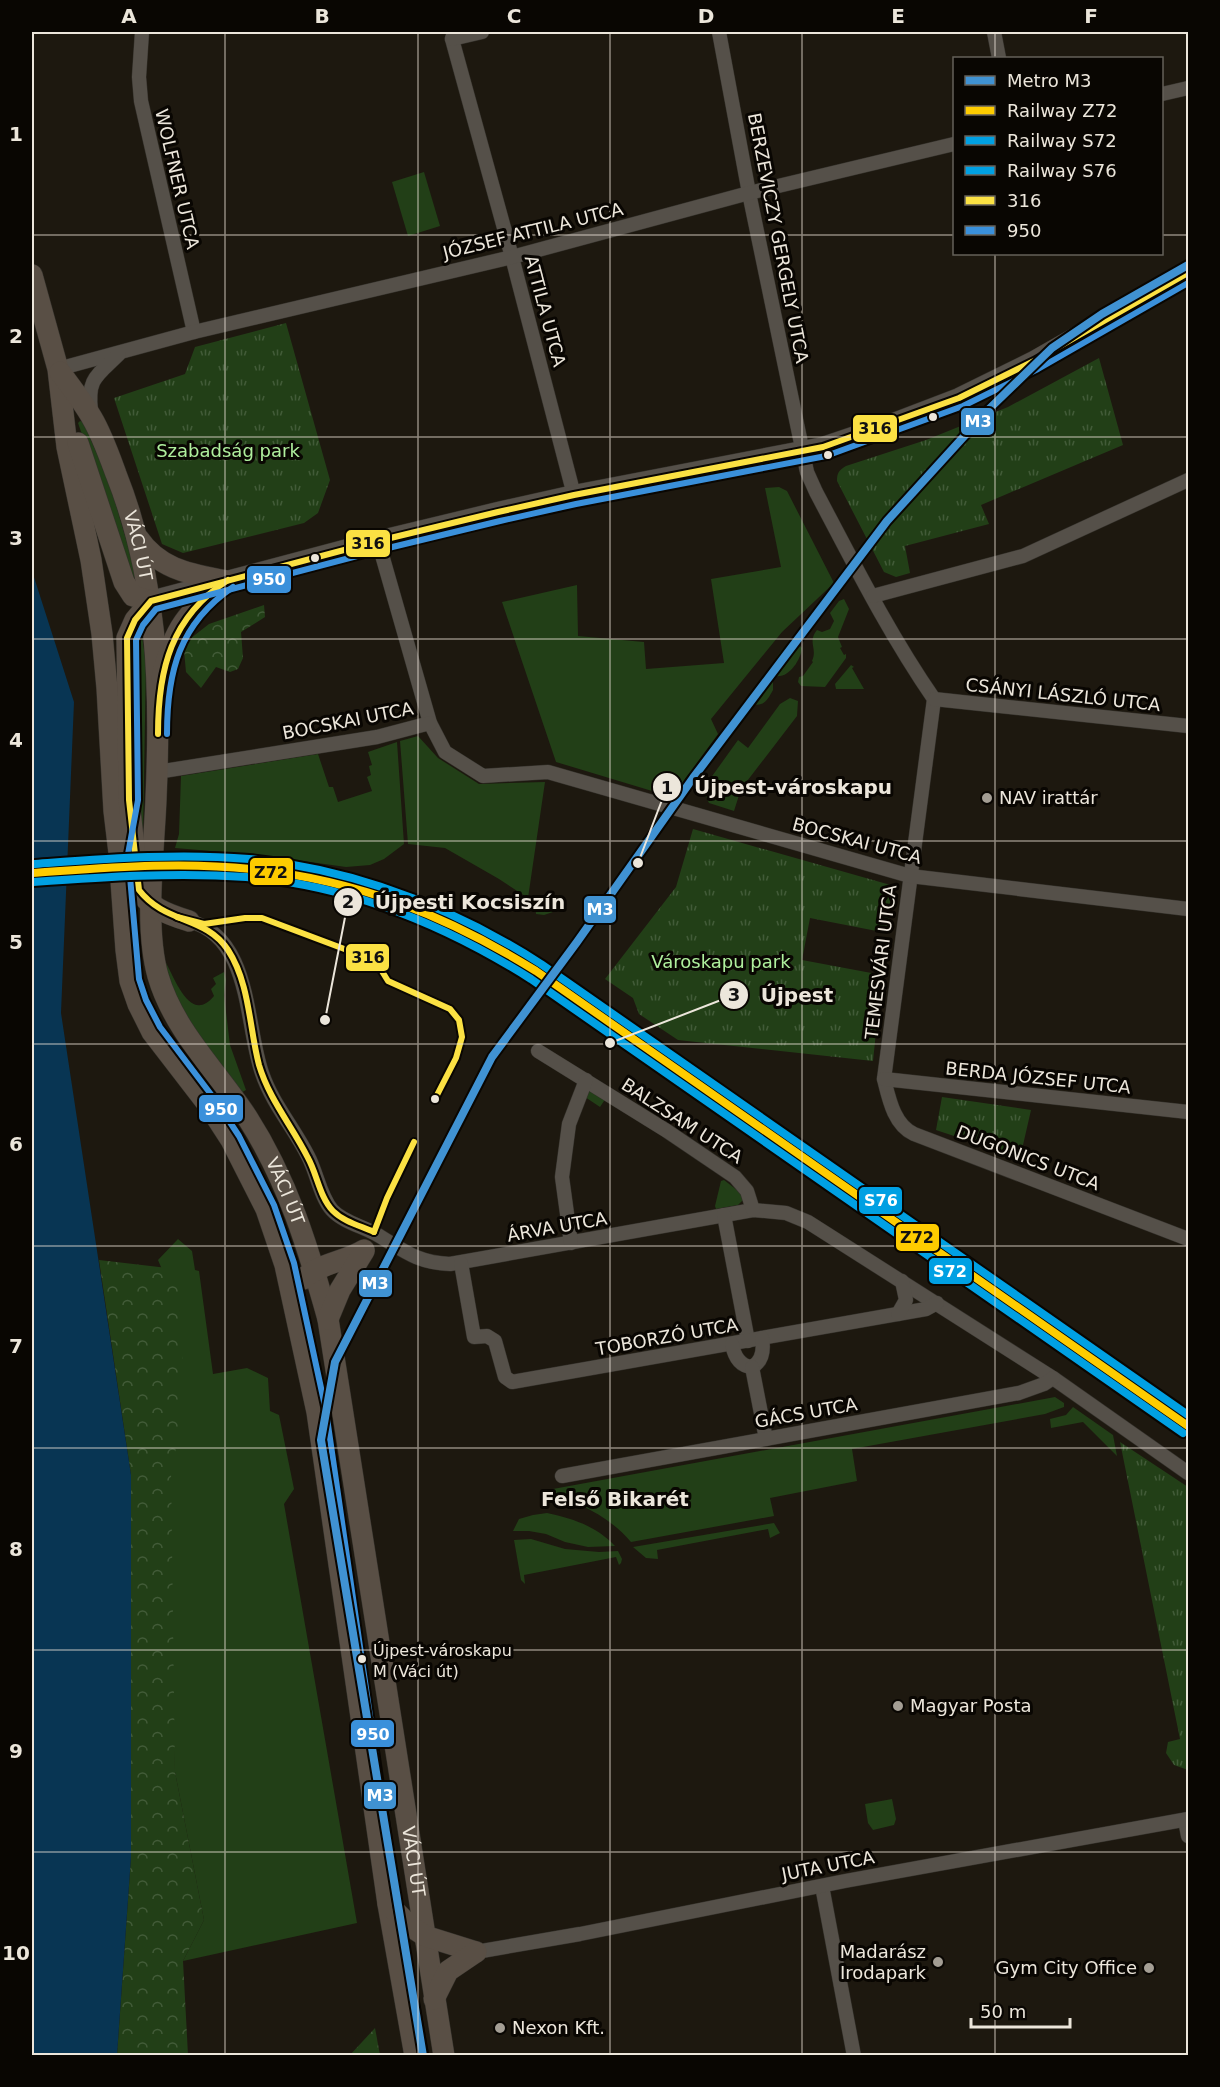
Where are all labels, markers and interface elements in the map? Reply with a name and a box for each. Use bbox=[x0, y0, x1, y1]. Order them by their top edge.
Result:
text: A bbox=[121, 4, 137, 28]
text: B bbox=[314, 4, 330, 28]
text: C bbox=[507, 4, 521, 28]
text: D bbox=[698, 4, 714, 28]
text: E bbox=[891, 4, 905, 28]
text: F bbox=[1084, 4, 1098, 28]
legend bbox=[953, 57, 1163, 255]
text: Metro M3 bbox=[1007, 70, 1091, 91]
text: Railway Z72 bbox=[1007, 100, 1118, 121]
street label: WOLFNER UTCA bbox=[151, 107, 204, 252]
street label: BERZEVICZY GERGELY UTCA bbox=[744, 111, 813, 366]
text: 1 bbox=[9, 122, 23, 146]
text: Railway S72 bbox=[1007, 130, 1117, 151]
text: Railway S76 bbox=[1007, 160, 1117, 181]
text: 316 bbox=[1007, 190, 1041, 211]
street label: JÓZSEF ATTILA UTCA bbox=[440, 198, 626, 263]
text: 950 bbox=[1007, 220, 1041, 241]
street label: ATTILA UTCA bbox=[521, 253, 571, 369]
text: 2 bbox=[9, 324, 23, 348]
line badge: M3 bbox=[960, 407, 995, 436]
unlabelled marker bbox=[927, 411, 939, 423]
text: M3 bbox=[964, 412, 992, 431]
line badge: 316 bbox=[852, 414, 898, 443]
text: 316 bbox=[858, 419, 892, 438]
park label: Szabadság park bbox=[156, 440, 300, 461]
unlabelled marker bbox=[822, 449, 834, 461]
street label: VÁCI ÚT bbox=[120, 508, 157, 583]
text: 3 bbox=[9, 526, 23, 550]
line badge: 316 bbox=[345, 529, 391, 558]
text: 316 bbox=[351, 534, 385, 553]
unlabelled marker bbox=[309, 552, 321, 564]
line badge: 950 bbox=[246, 565, 292, 594]
text: 950 bbox=[252, 570, 286, 589]
street label: CSÁNYI LÁSZLÓ UTCA bbox=[965, 674, 1162, 715]
street label: BOCSKAI UTCA bbox=[281, 697, 416, 744]
text: 4 bbox=[9, 728, 23, 752]
callout: Újpest-városkapu bbox=[652, 768, 904, 806]
text: Újpest-városkapu bbox=[694, 775, 892, 799]
text: 1 bbox=[661, 777, 673, 798]
place label: NAV irattár bbox=[999, 787, 1098, 808]
marker: NAV irattár bbox=[980, 791, 994, 805]
street label: BOCSKAI UTCA bbox=[790, 813, 925, 868]
line badge: Z72 bbox=[249, 857, 294, 886]
text: Z72 bbox=[254, 863, 288, 882]
callout: Újpesti Kocsiszín bbox=[333, 883, 578, 921]
street label: TEMESVÁRI UTCA bbox=[860, 883, 900, 1041]
text: Újpesti Kocsiszín bbox=[375, 890, 565, 914]
text: 2 bbox=[342, 891, 354, 912]
line badge: M3 bbox=[583, 895, 617, 924]
text: M3 bbox=[586, 900, 614, 919]
text: 5 bbox=[9, 930, 23, 954]
line badge: 316 bbox=[345, 943, 390, 972]
text: 316 bbox=[351, 948, 385, 967]
park label: Városkapu park bbox=[651, 951, 791, 972]
callout: Újpest bbox=[719, 976, 845, 1014]
text: Újpest bbox=[761, 983, 834, 1007]
text: 3 bbox=[728, 984, 740, 1005]
street label: BERDA JÓZSEF UTCA bbox=[944, 1057, 1133, 1098]
street label: BALZSAM UTCA bbox=[618, 1074, 747, 1168]
unlabelled marker bbox=[429, 1093, 441, 1105]
line badge: 950 bbox=[198, 1094, 244, 1123]
text: 950 bbox=[204, 1100, 238, 1119]
street label: DUGONICS UTCA bbox=[954, 1121, 1103, 1195]
text: 6 bbox=[9, 1132, 23, 1156]
street label: VÁCI ÚT bbox=[262, 1154, 309, 1228]
line badge: S76 bbox=[858, 1186, 903, 1215]
text: S76 bbox=[864, 1191, 898, 1210]
street label: ÁRVA UTCA bbox=[505, 1207, 609, 1246]
line badge: Z72 bbox=[895, 1223, 940, 1252]
text: Z72 bbox=[900, 1228, 934, 1247]
line badge: S72 bbox=[928, 1257, 973, 1285]
text: S72 bbox=[933, 1262, 967, 1281]
line badge: M3 bbox=[358, 1269, 393, 1298]
text: M3 bbox=[361, 1274, 389, 1293]
street label: TOBORZÓ UTCA bbox=[593, 1314, 740, 1360]
text: 7 bbox=[9, 1334, 23, 1358]
street label: GÁCS UTCA bbox=[753, 1393, 859, 1432]
district label: Felső Bikarét bbox=[541, 1487, 689, 1511]
text: 8 bbox=[9, 1537, 23, 1561]
place label: Újpest-városkapu M (Váci út) bbox=[373, 1641, 512, 1681]
marker: Újpest-városkapu M (Váci út) bbox=[356, 1653, 368, 1665]
place label: Magyar Posta bbox=[910, 1695, 1031, 1716]
marker: Magyar Posta bbox=[891, 1699, 905, 1713]
line badge: 950 bbox=[350, 1719, 395, 1748]
text: 950 bbox=[356, 1725, 390, 1744]
text: 9 bbox=[9, 1739, 23, 1763]
line badge: M3 bbox=[363, 1781, 397, 1810]
text: M3 bbox=[366, 1786, 394, 1805]
street label: VÁCI ÚT bbox=[398, 1825, 430, 1899]
street label: JUTA UTCA bbox=[779, 1846, 877, 1885]
text: 10 bbox=[2, 1941, 30, 1965]
place label: Madarász Irodapark bbox=[840, 1941, 927, 1983]
marker: Madarász Irodapark bbox=[931, 1955, 945, 1969]
place label: Gym City Office bbox=[996, 1957, 1137, 1978]
marker: Gym City Office bbox=[1142, 1961, 1156, 1975]
scale bar bbox=[971, 1991, 1070, 2029]
text: 50 m bbox=[980, 2001, 1026, 2022]
place label: Nexon Kft. bbox=[512, 2017, 605, 2038]
marker: Nexon Kft. bbox=[493, 2021, 507, 2035]

